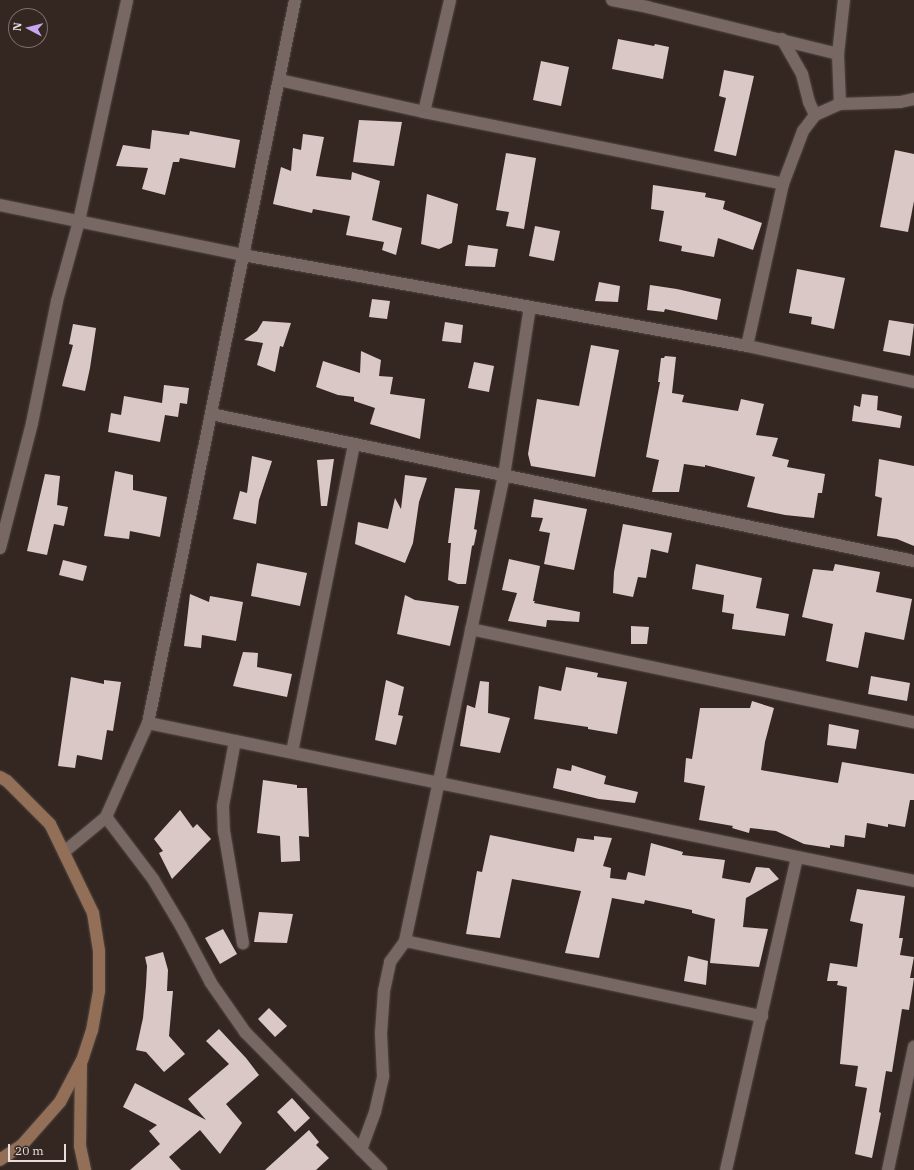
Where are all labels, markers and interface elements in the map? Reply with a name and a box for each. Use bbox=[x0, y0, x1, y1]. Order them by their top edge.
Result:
north arrow bbox=[8, 8, 48, 48]
text: N bbox=[10, 21, 25, 32]
scale bar bbox=[10, 1136, 68, 1162]
text: 20 m bbox=[15, 1143, 44, 1158]

